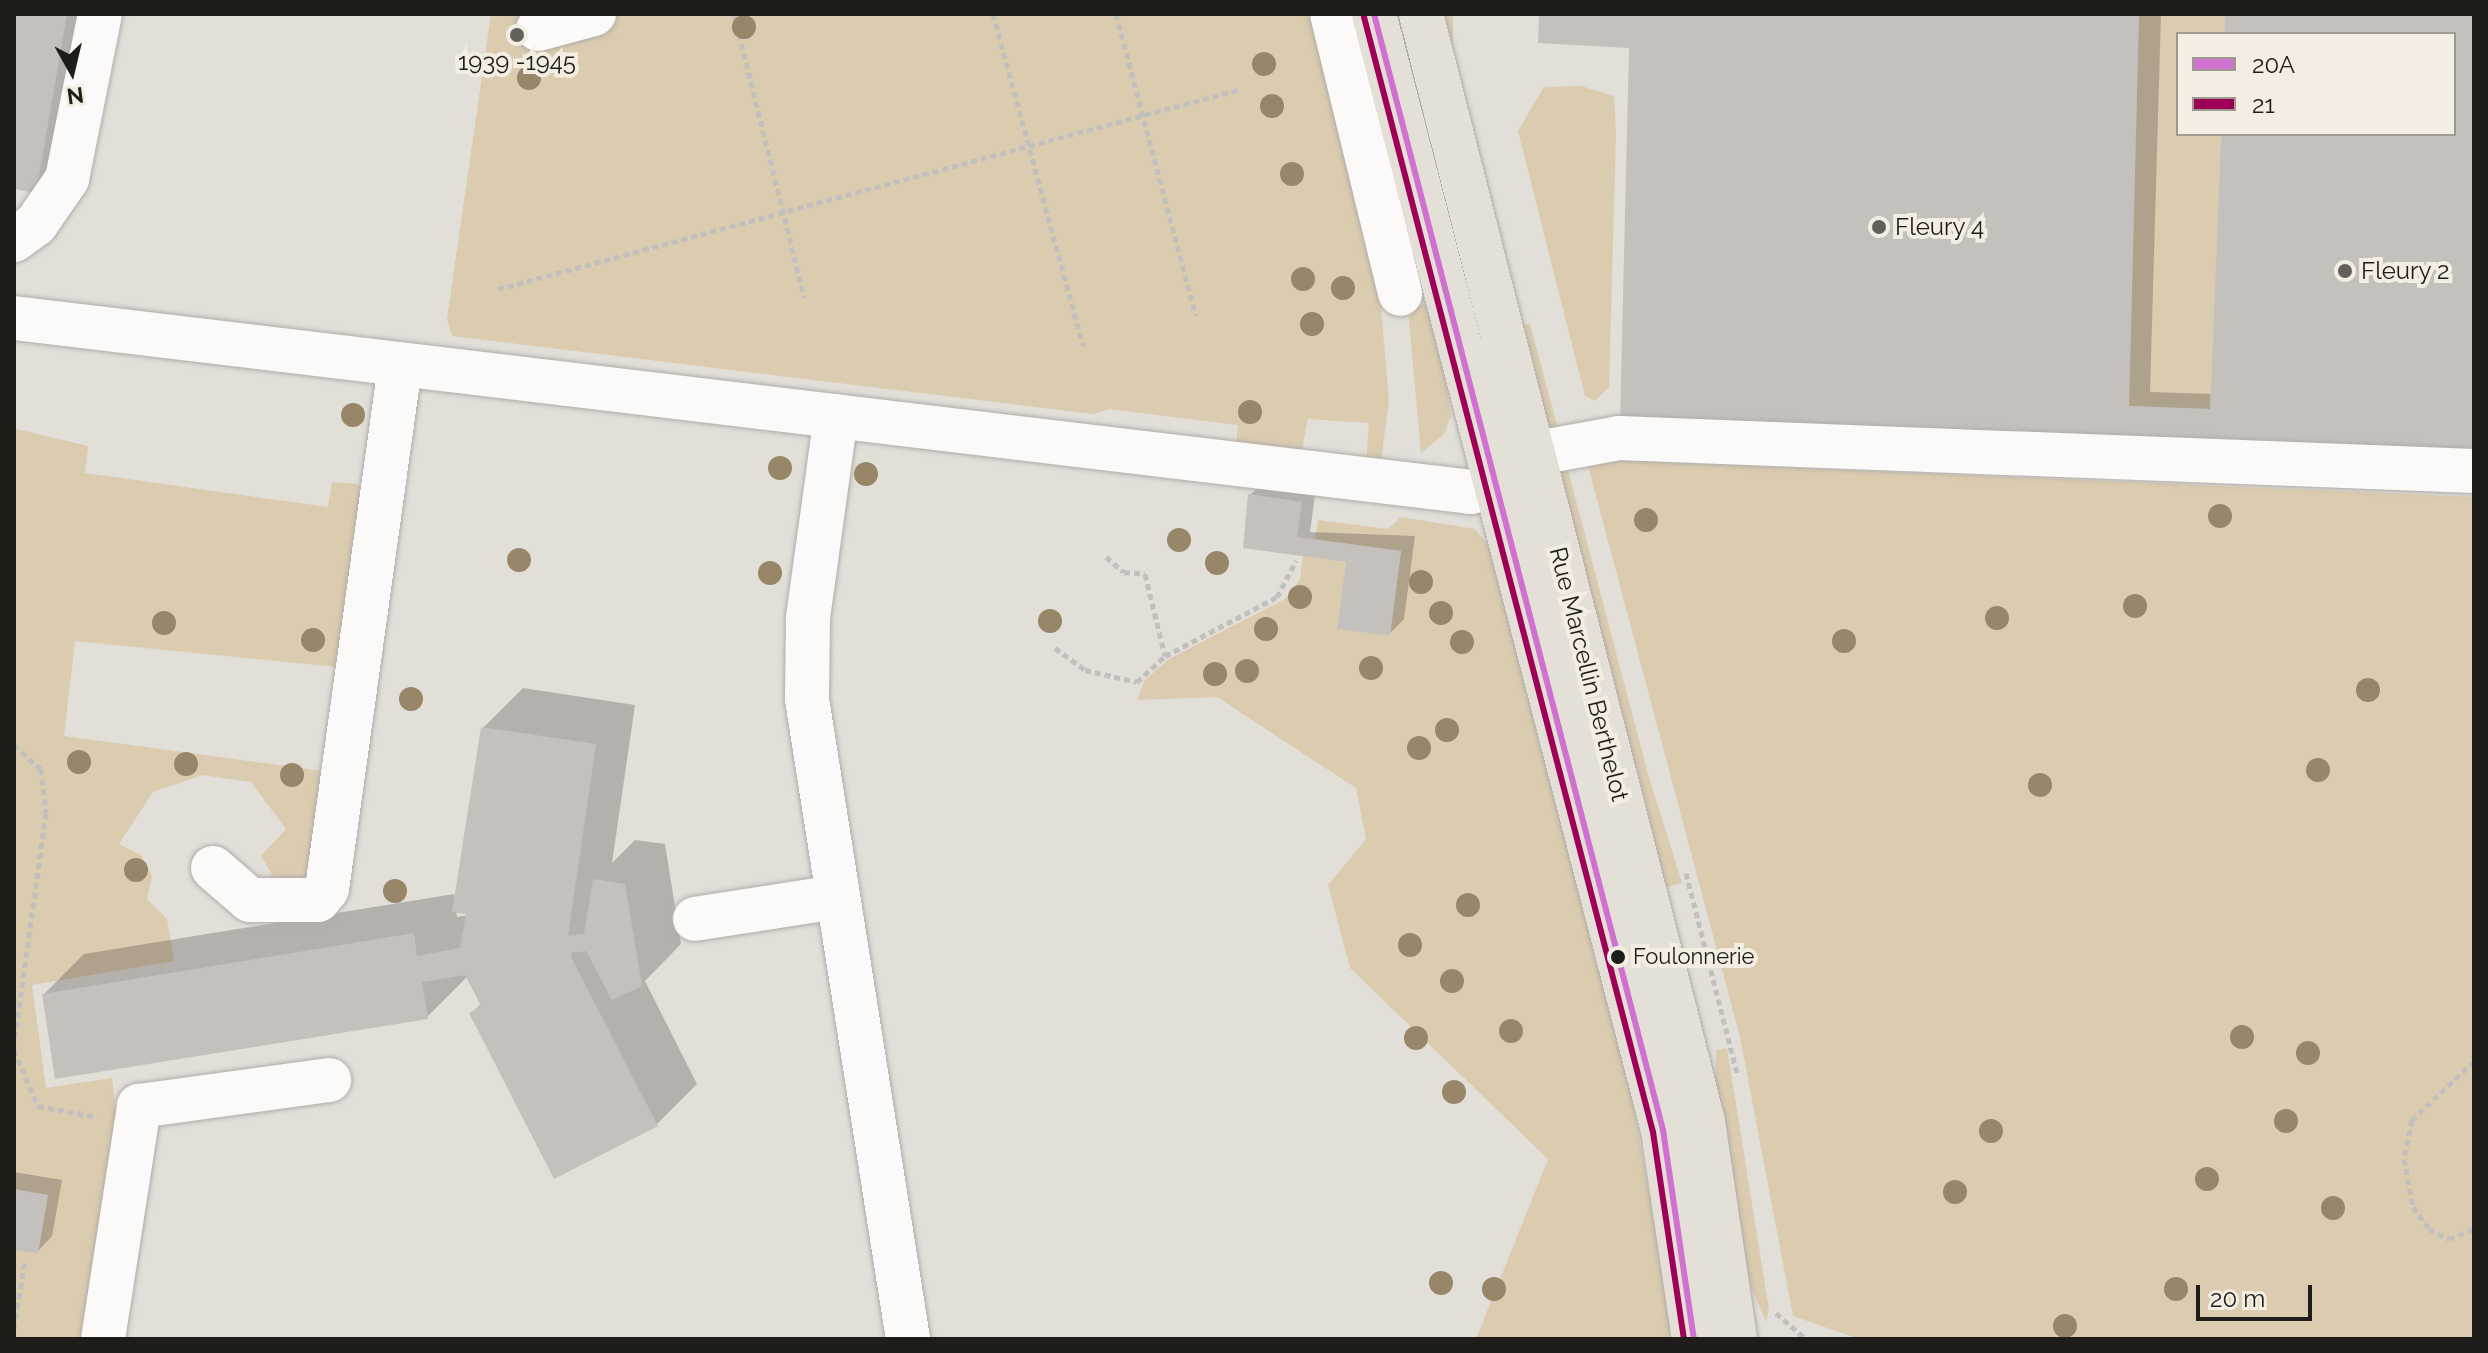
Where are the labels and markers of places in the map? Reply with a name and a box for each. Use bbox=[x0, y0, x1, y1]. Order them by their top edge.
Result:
marker: 1939 -1945 bbox=[508, 26, 526, 44]
place label: 1939 -1945 bbox=[458, 48, 576, 76]
place label: Fleury 4 bbox=[1895, 213, 1985, 241]
marker: Fleury 4 bbox=[1870, 218, 1888, 236]
place label: Fleury 2 bbox=[2361, 257, 2450, 285]
marker: Fleury 2 bbox=[2336, 262, 2354, 280]
place label: Foulonnerie bbox=[1633, 944, 1754, 970]
marker: Foulonnerie bbox=[1610, 949, 1626, 965]

